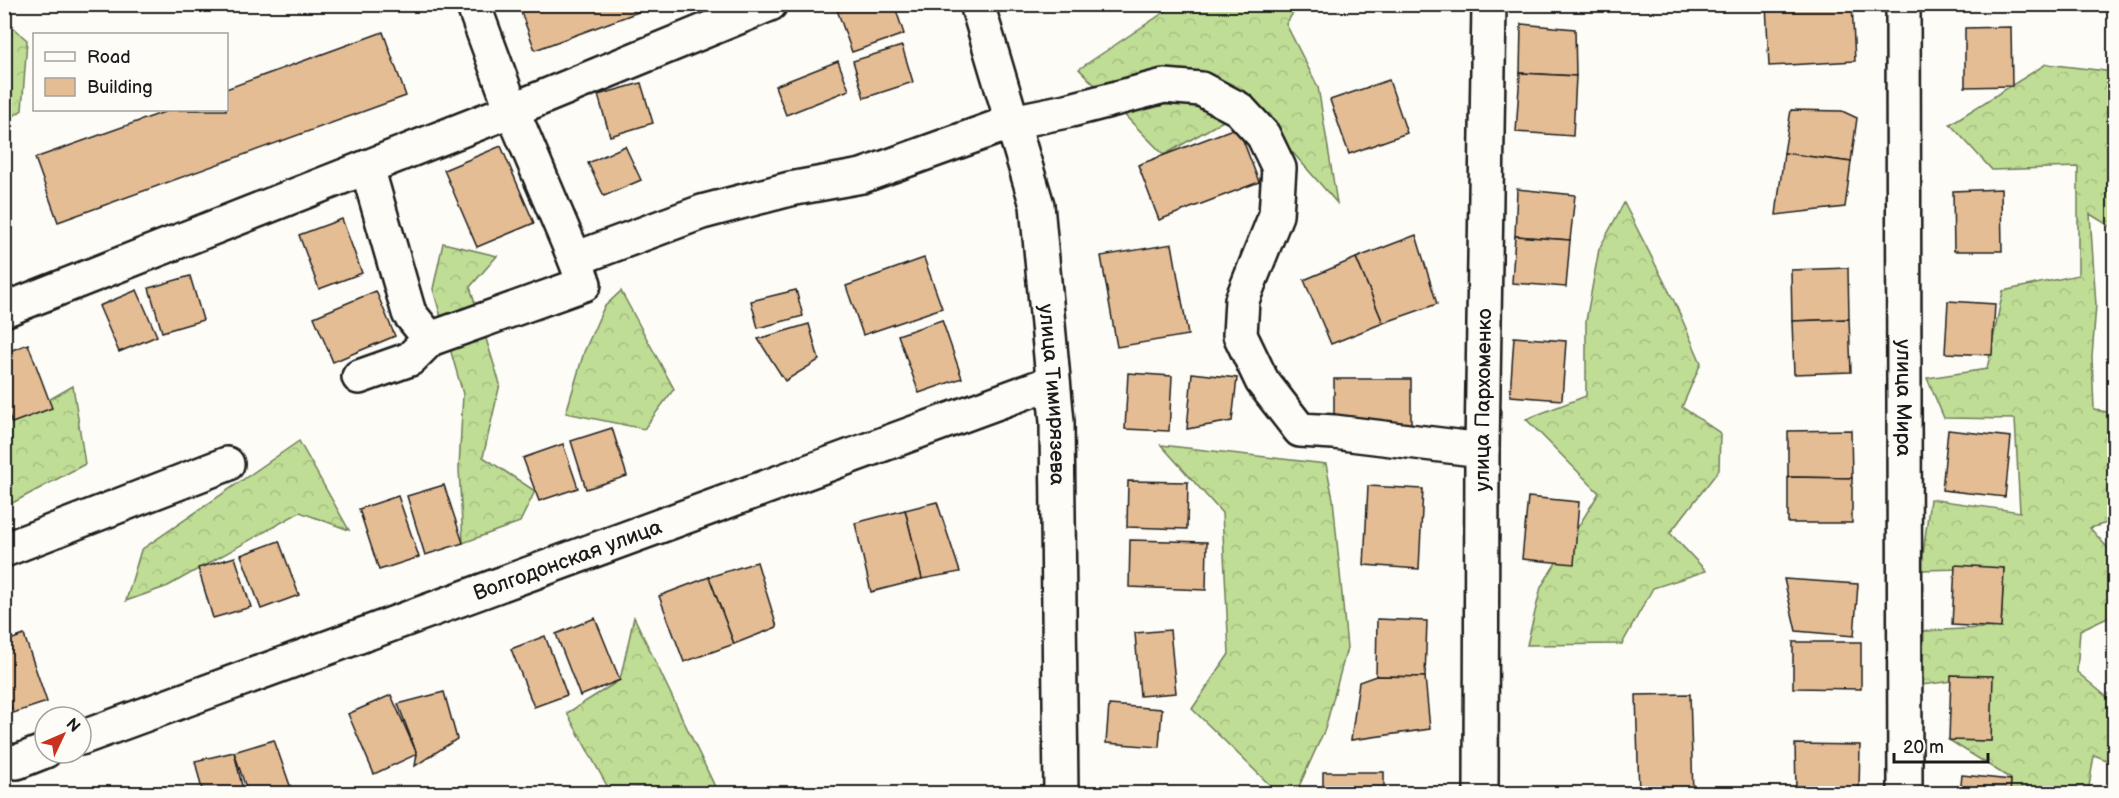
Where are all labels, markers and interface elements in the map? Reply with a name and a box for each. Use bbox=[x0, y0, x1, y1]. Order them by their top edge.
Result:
legend bbox=[33, 33, 228, 111]
text: Road bbox=[87, 47, 131, 68]
text: Building bbox=[87, 77, 153, 98]
street label: улица Тимирязева bbox=[1034, 303, 1070, 486]
street label: улица Пархоменко bbox=[1469, 308, 1497, 492]
street label: улица Мира bbox=[1891, 339, 1917, 457]
street label: Волгодонская улица bbox=[470, 514, 666, 606]
north arrow bbox=[33, 705, 93, 765]
text: N bbox=[62, 715, 84, 737]
scale bar bbox=[1894, 726, 1988, 764]
text: 20 m bbox=[1903, 737, 1944, 758]

